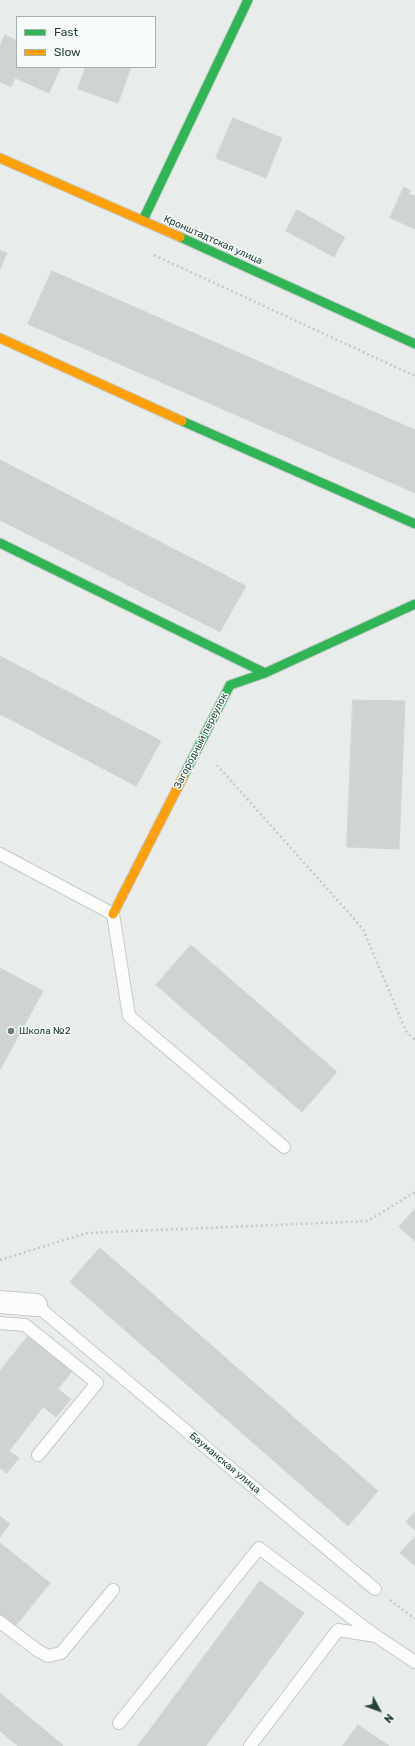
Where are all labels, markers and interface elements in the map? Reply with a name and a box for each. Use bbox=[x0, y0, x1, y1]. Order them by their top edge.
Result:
legend bbox=[16, 16, 156, 68]
text: Fast bbox=[54, 25, 78, 39]
text: Slow bbox=[54, 45, 81, 59]
street label: Кронштадтская улица bbox=[162, 213, 264, 267]
street label: Загородный переулок bbox=[172, 691, 230, 791]
place label: Школа №2 bbox=[19, 1025, 71, 1037]
marker: Школа №2 bbox=[6, 1026, 16, 1036]
street label: Бауманская улица bbox=[187, 1430, 263, 1496]
north arrow bbox=[359, 1690, 399, 1730]
text: N bbox=[381, 1711, 396, 1725]

